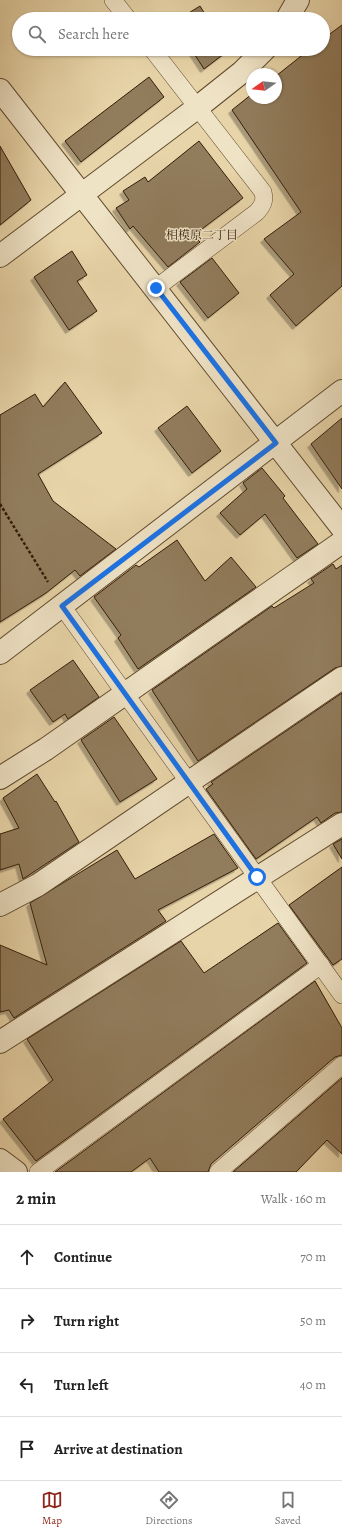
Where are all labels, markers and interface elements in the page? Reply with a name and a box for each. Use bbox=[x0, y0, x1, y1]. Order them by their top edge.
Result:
search box bbox=[12, 12, 330, 56]
icon: search bbox=[26, 23, 48, 45]
text: Search here bbox=[58, 24, 129, 44]
north arrow bbox=[246, 68, 282, 104]
district label: 相模原二丁目 bbox=[166, 227, 238, 243]
route end bbox=[147, 279, 165, 297]
route start bbox=[248, 868, 266, 886]
text: 2 min bbox=[16, 1187, 56, 1210]
text: Walk · 160 m bbox=[261, 1190, 326, 1207]
icon: ahead bbox=[16, 1246, 38, 1268]
text: Continue bbox=[54, 1247, 112, 1267]
text: 70 m bbox=[300, 1248, 326, 1265]
icon: right bbox=[16, 1310, 38, 1332]
text: Turn right bbox=[54, 1311, 119, 1331]
text: 50 m bbox=[300, 1312, 326, 1329]
icon: left bbox=[16, 1374, 38, 1396]
text: Turn left bbox=[54, 1375, 109, 1395]
text: 40 m bbox=[300, 1376, 326, 1393]
icon: arrive bbox=[16, 1438, 38, 1460]
text: Arrive at destination bbox=[54, 1439, 183, 1459]
tab: Map bbox=[41, 1489, 63, 1528]
tab: Directions bbox=[145, 1489, 193, 1528]
tab: Saved bbox=[275, 1489, 301, 1528]

